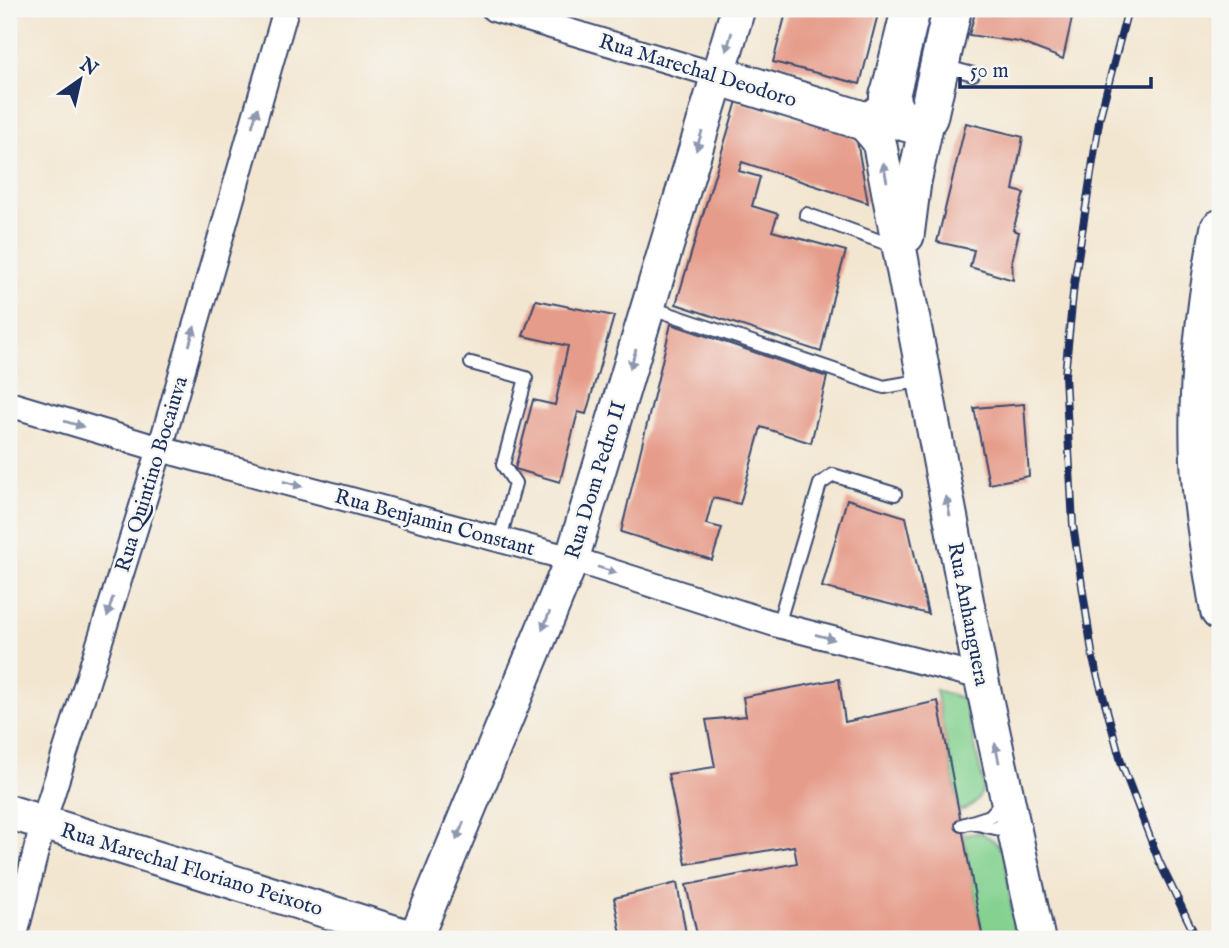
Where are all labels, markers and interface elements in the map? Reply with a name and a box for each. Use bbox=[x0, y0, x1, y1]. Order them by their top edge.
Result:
street label: Rua Marechal Deodoro bbox=[595, 28, 800, 114]
one-way arrow bbox=[723, 31, 734, 53]
north arrow bbox=[46, 46, 116, 116]
scale bar bbox=[960, 46, 1150, 90]
text: N bbox=[74, 52, 102, 82]
text: 50 m bbox=[970, 58, 1009, 85]
one-way arrow bbox=[250, 106, 261, 128]
one-way arrow bbox=[694, 131, 704, 152]
one-way arrow bbox=[879, 161, 890, 183]
one-way arrow bbox=[187, 325, 198, 347]
one-way arrow bbox=[627, 348, 637, 369]
street label: Rua Quintino Bocaiuva bbox=[110, 372, 195, 576]
street label: Rua Dom Pedro II bbox=[560, 398, 633, 563]
one-way arrow bbox=[64, 419, 85, 429]
one-way arrow bbox=[283, 480, 304, 490]
street label: Rua Benjamin Constant bbox=[332, 484, 538, 563]
one-way arrow bbox=[942, 495, 953, 517]
street label: Rua Anhanguera bbox=[940, 540, 995, 689]
one-way arrow bbox=[597, 565, 618, 576]
one-way arrow bbox=[105, 597, 115, 618]
one-way arrow bbox=[540, 611, 552, 631]
one-way arrow bbox=[814, 632, 836, 643]
one-way arrow bbox=[992, 742, 1003, 764]
street label: Rua Marechal Floriano Peixoto bbox=[57, 818, 326, 923]
one-way arrow bbox=[454, 821, 465, 842]

